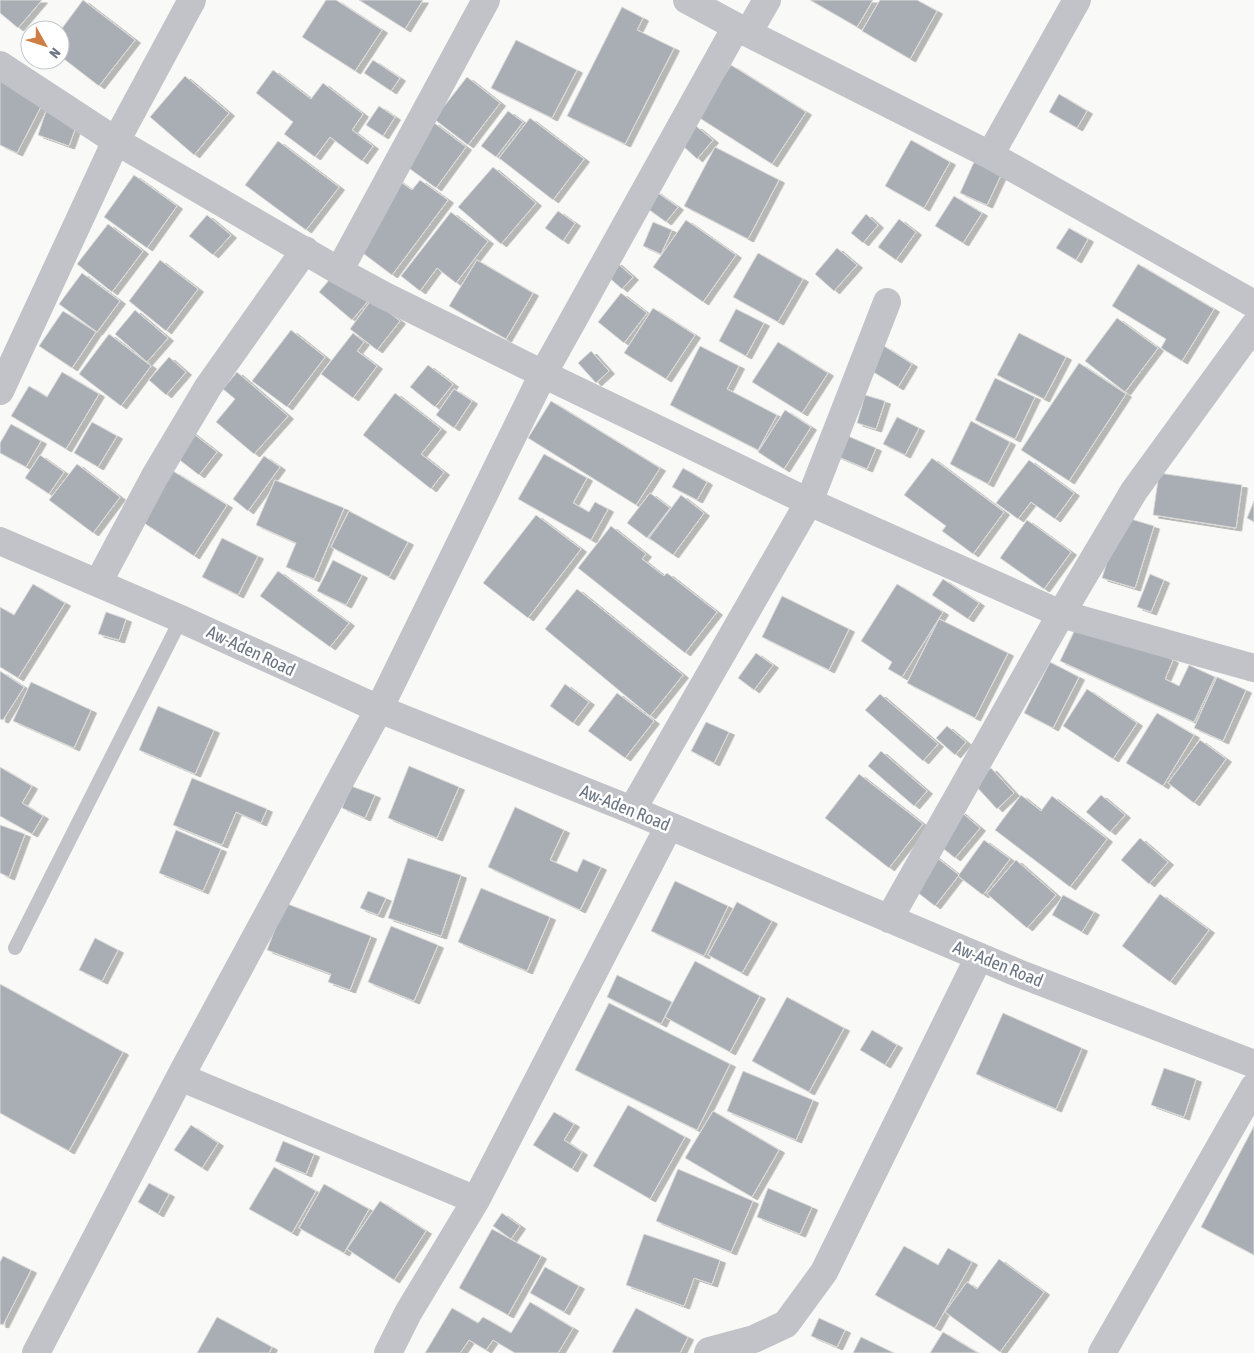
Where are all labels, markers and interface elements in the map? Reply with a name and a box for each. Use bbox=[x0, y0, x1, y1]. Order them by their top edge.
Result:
north arrow bbox=[20, 20, 70, 70]
text: N bbox=[46, 45, 64, 61]
street label: Aw-Aden Road bbox=[204, 621, 299, 680]
street label: Aw-Aden Road bbox=[577, 780, 673, 835]
street label: Aw-Aden Road bbox=[950, 936, 1046, 991]

